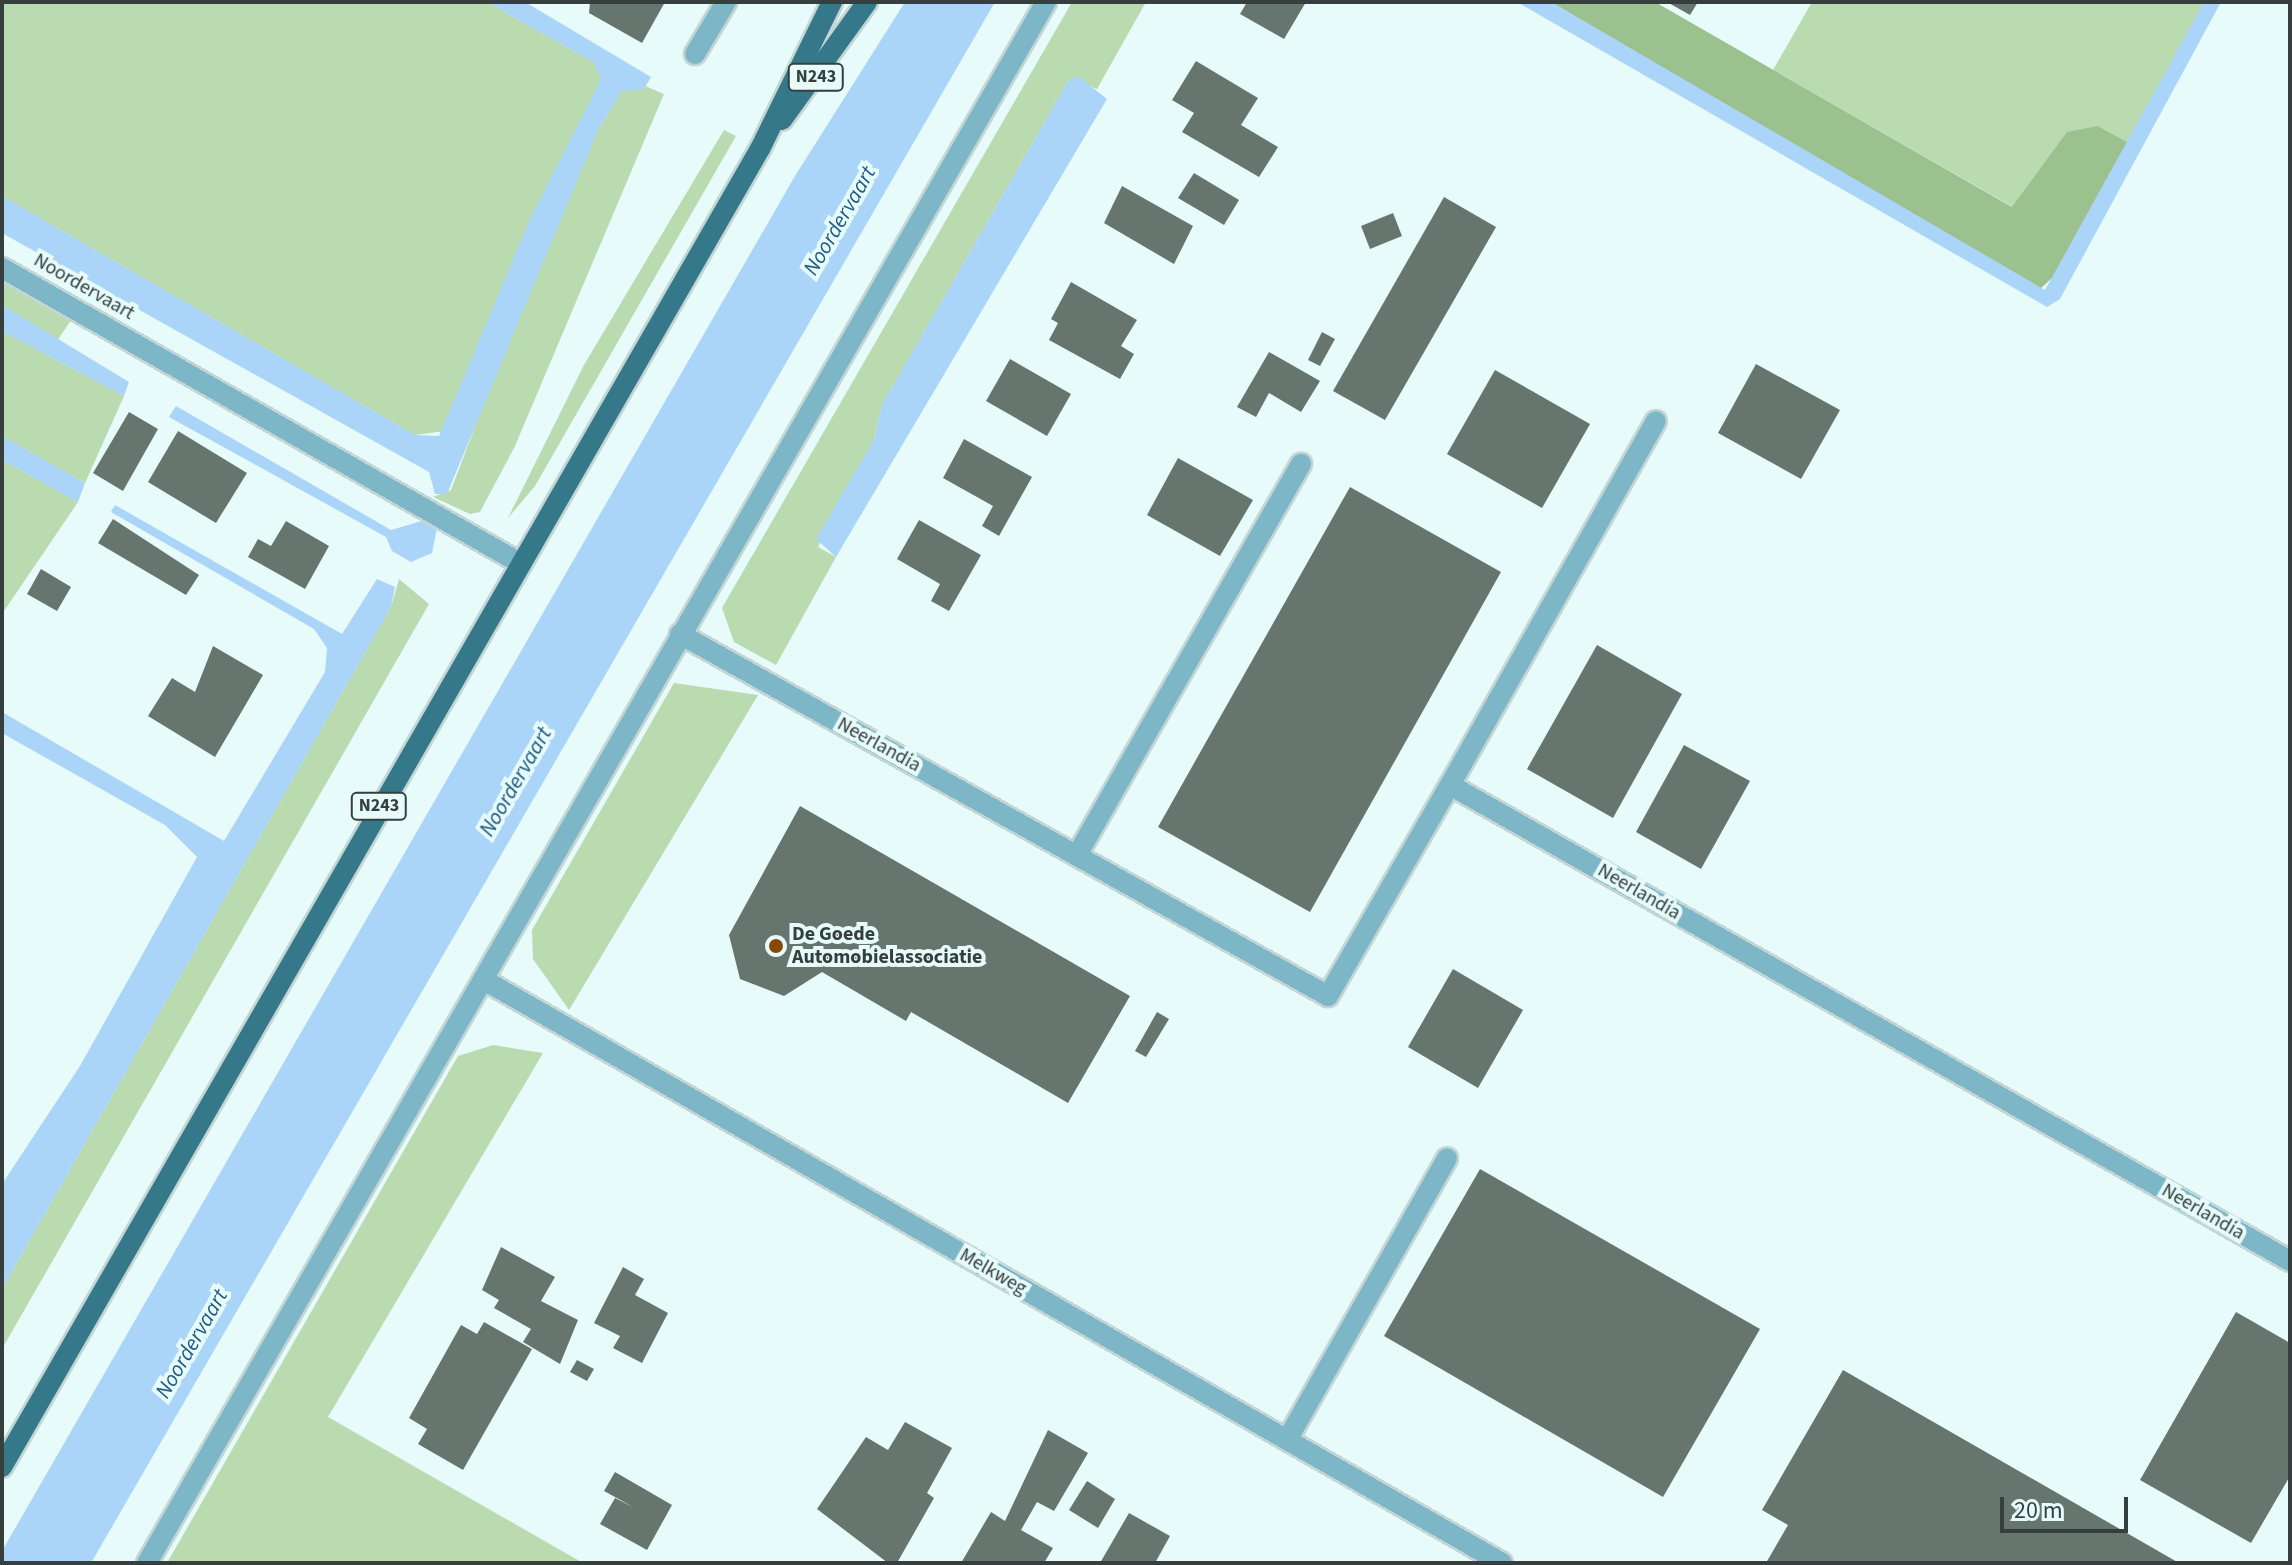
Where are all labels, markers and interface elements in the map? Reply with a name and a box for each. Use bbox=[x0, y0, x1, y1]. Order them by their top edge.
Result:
road number: N243 bbox=[786, 63, 846, 91]
water label: Noordervaart bbox=[798, 162, 882, 280]
street label: Noordervaart bbox=[29, 248, 139, 326]
street label: Neerlandia bbox=[833, 712, 925, 778]
water label: Noordervaart bbox=[474, 723, 558, 841]
road number: N243 bbox=[349, 792, 409, 820]
street label: Neerlandia bbox=[1593, 859, 1685, 925]
place label: De Goede Automobielassociatie bbox=[792, 922, 982, 969]
marker: De Goede Automobielassociatie bbox=[767, 937, 785, 955]
street label: Neerlandia bbox=[2157, 1179, 2249, 1245]
street label: Melkweg bbox=[955, 1243, 1031, 1301]
water label: Noordervaart bbox=[150, 1285, 234, 1403]
scale bar bbox=[2004, 1481, 2132, 1531]
text: 20 m bbox=[2014, 1493, 2063, 1528]

